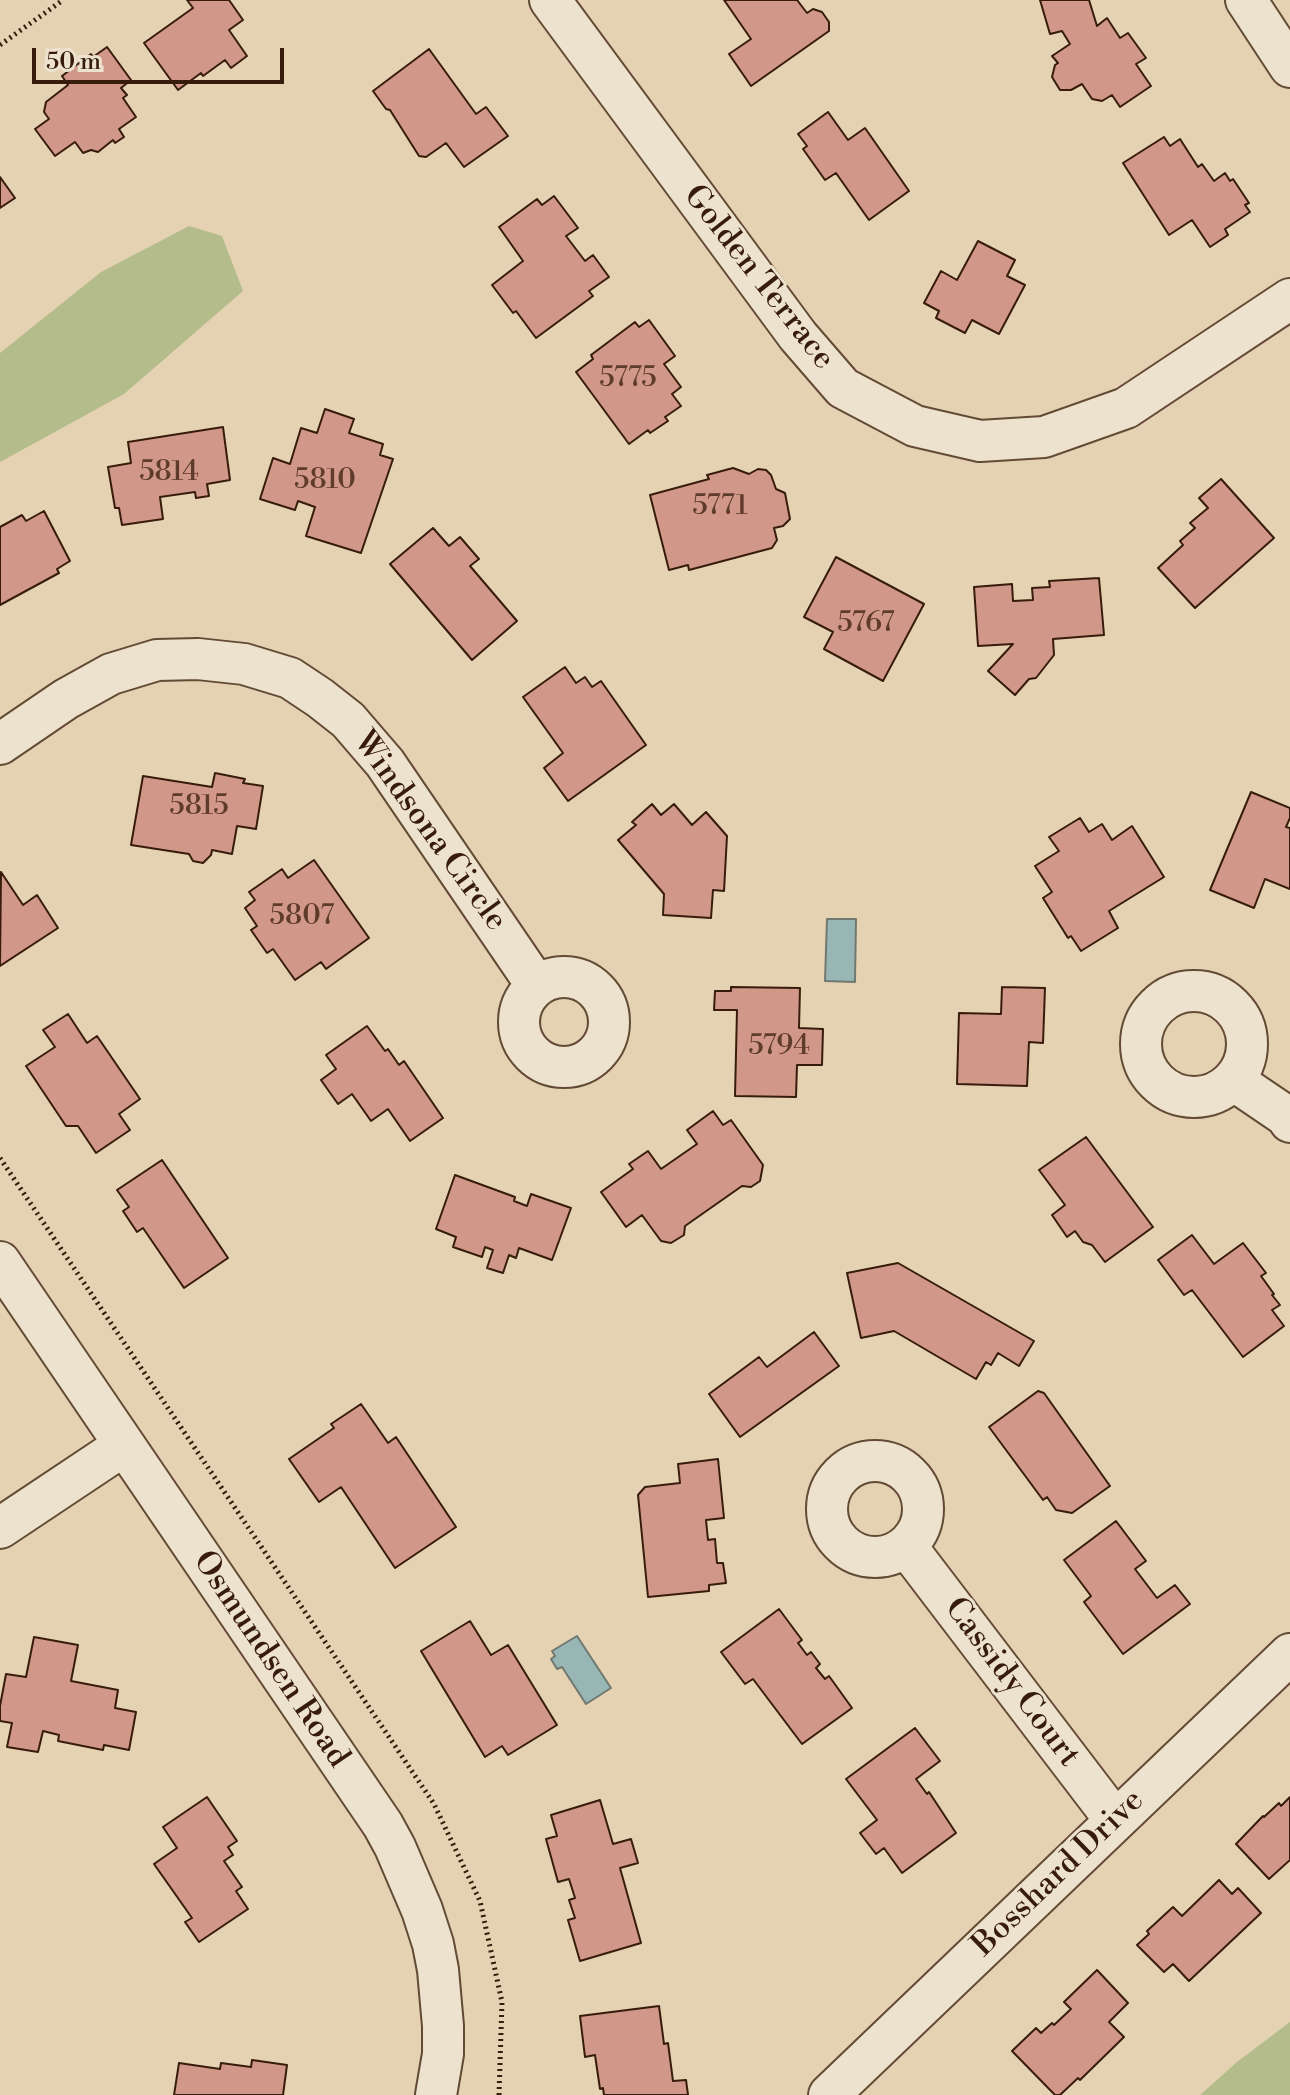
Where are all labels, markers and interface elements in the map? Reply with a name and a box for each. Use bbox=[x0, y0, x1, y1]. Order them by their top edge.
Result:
scale bar bbox=[36, 32, 288, 82]
text: 50 m bbox=[46, 47, 101, 77]
street label: Golden Terrace bbox=[674, 178, 842, 378]
house number: 5775 bbox=[599, 362, 657, 396]
house number: 5814 bbox=[139, 456, 199, 490]
house number: 5810 bbox=[294, 464, 356, 498]
house number: 5771 bbox=[692, 490, 748, 524]
house number: 5767 bbox=[837, 607, 895, 641]
street label: Windsona Circle bbox=[344, 725, 514, 939]
house number: 5815 bbox=[169, 790, 229, 824]
house number: 5807 bbox=[270, 900, 334, 934]
house number: 5794 bbox=[748, 1030, 810, 1064]
street label: Osmundsen Road bbox=[183, 1545, 357, 1775]
street label: Cassidy Court bbox=[935, 1591, 1087, 1775]
street label: Bosshard Drive bbox=[965, 1783, 1153, 1965]

